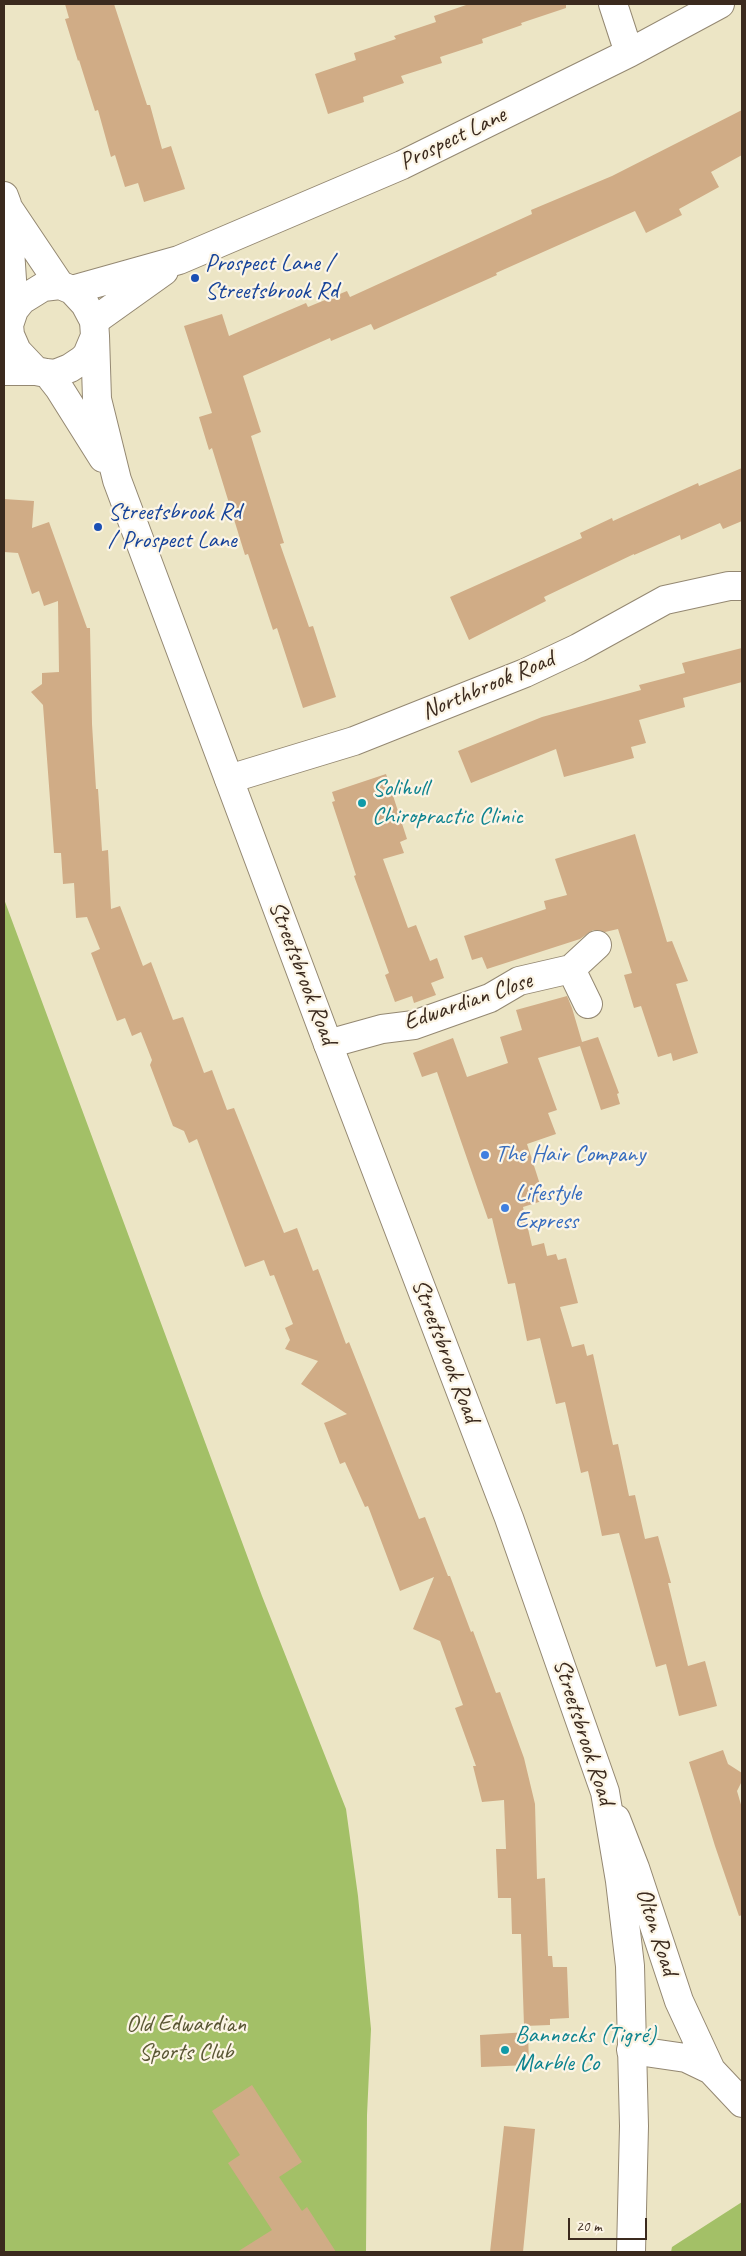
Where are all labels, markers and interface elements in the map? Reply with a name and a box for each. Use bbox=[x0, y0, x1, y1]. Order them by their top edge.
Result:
street label: Prospect Lane bbox=[395, 101, 511, 177]
place label: Prospect Lane / Streetsbrook Rd bbox=[205, 250, 338, 306]
marker: Prospect Lane / Streetsbrook Rd bbox=[189, 272, 201, 284]
place label: Streetsbrook Rd / Prospect Lane bbox=[108, 499, 241, 555]
marker: Streetsbrook Rd / Prospect Lane bbox=[92, 521, 104, 533]
street label: Northbrook Road bbox=[417, 645, 559, 727]
place label: Solihull Chiropractic Clinic bbox=[372, 775, 523, 831]
marker: Solihull Chiropractic Clinic bbox=[356, 797, 368, 809]
street label: Streetsbrook Road bbox=[261, 897, 343, 1049]
street label: Edwardian Close bbox=[400, 967, 536, 1037]
place label: The Hair Company bbox=[495, 1141, 645, 1169]
marker: The Hair Company bbox=[479, 1149, 491, 1161]
place label: Lifestyle Express bbox=[515, 1180, 581, 1236]
marker: Lifestyle Express bbox=[499, 1202, 511, 1214]
street label: Streetsbrook Road bbox=[404, 1275, 486, 1427]
street label: Streetsbrook Road bbox=[546, 1656, 620, 1808]
street label: Olton Road bbox=[628, 1885, 684, 1979]
park label: Old Edwardian Sports Club bbox=[126, 2011, 246, 2067]
place label: Bannocks (Tigré) Marble Co bbox=[515, 2022, 656, 2078]
marker: Bannocks (Tigré) Marble Co bbox=[499, 2044, 511, 2056]
scale bar bbox=[571, 2208, 650, 2240]
text: 20 m bbox=[576, 2217, 602, 2236]

